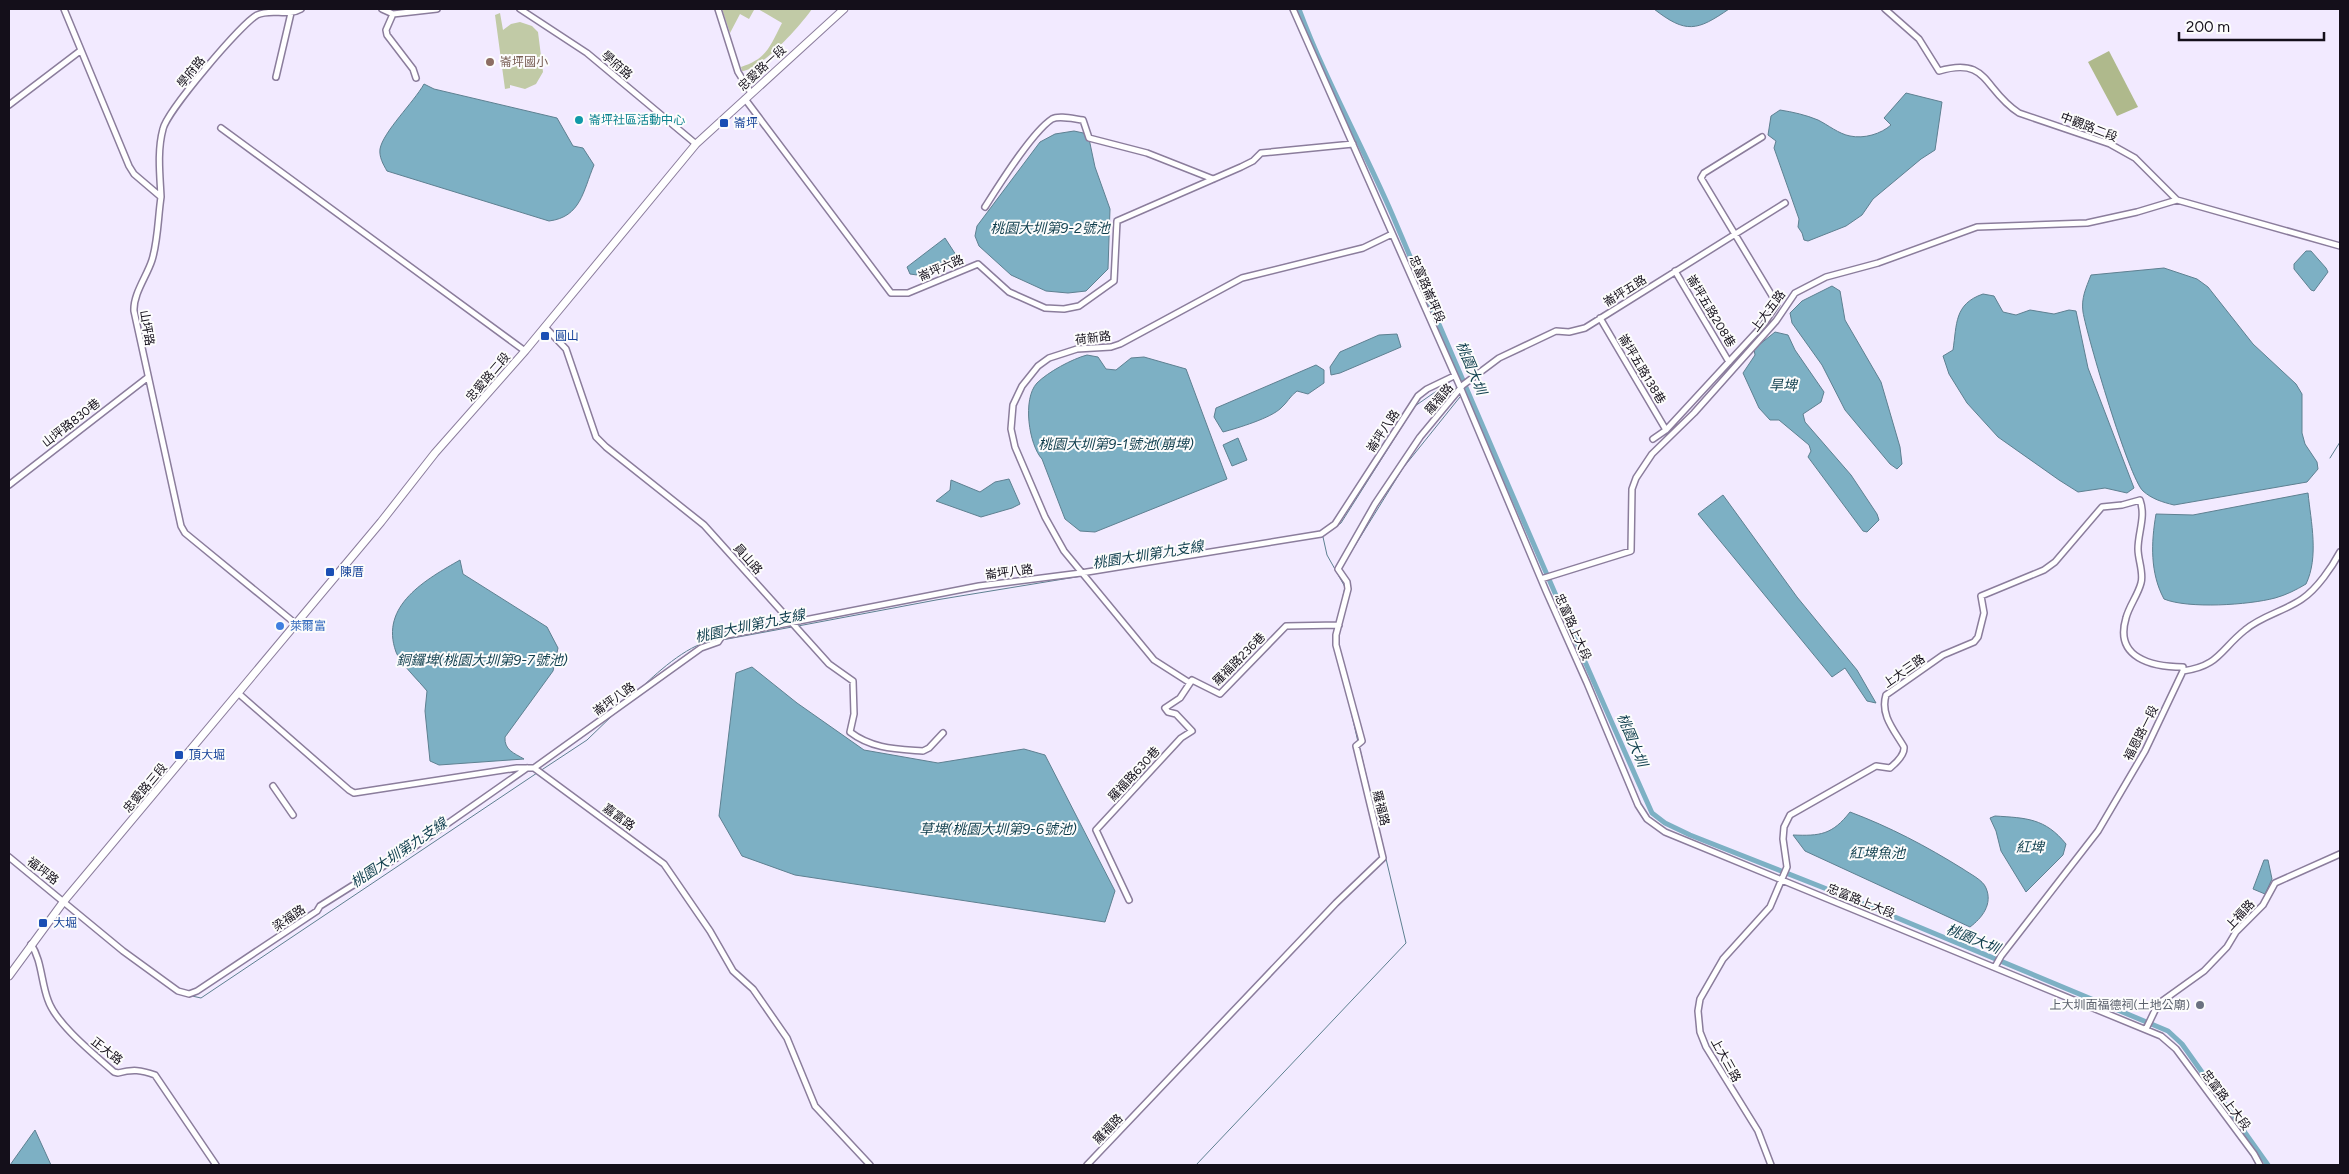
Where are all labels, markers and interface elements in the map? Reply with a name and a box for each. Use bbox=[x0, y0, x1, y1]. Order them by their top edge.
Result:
scale bar bbox=[2179, 10, 2324, 42]
text: 200 m bbox=[2186, 18, 2230, 36]
street label: 忠愛路一段 bbox=[735, 42, 789, 94]
street label: 學府路 bbox=[599, 48, 635, 82]
street label: 學府路 bbox=[174, 54, 208, 90]
place label: 崙坪國小 bbox=[500, 55, 548, 69]
marker: 崙坪國小 bbox=[484, 56, 496, 68]
street label: 中觀路二段 bbox=[2058, 110, 2120, 144]
place label: 崙坪社區活動中心 bbox=[589, 113, 685, 127]
marker: 崙坪社區活動中心 bbox=[573, 114, 585, 126]
place label: 崙坪 bbox=[734, 116, 758, 130]
marker: 崙坪 bbox=[718, 117, 730, 129]
water label: 桃園大圳第9-2號池 bbox=[990, 220, 1112, 237]
street label: 崙坪六路 bbox=[916, 252, 966, 284]
street label: 忠富路崙坪段 bbox=[1406, 253, 1448, 325]
street label: 崙坪五路 bbox=[1601, 272, 1649, 310]
street label: 崙坪五路208巷 bbox=[1684, 272, 1738, 350]
street label: 上大五路 bbox=[1748, 288, 1788, 334]
street label: 山坪路 bbox=[137, 309, 157, 347]
place label: 圓山 bbox=[555, 329, 579, 343]
street label: 荷新路 bbox=[1074, 329, 1112, 347]
marker: 圓山 bbox=[539, 330, 551, 342]
street label: 崙坪五路138巷 bbox=[1616, 332, 1668, 406]
water label: 桃園大圳 bbox=[1452, 339, 1491, 399]
street label: 忠愛路二段 bbox=[463, 350, 513, 404]
water label: 旱埤 bbox=[1769, 377, 1799, 394]
street label: 羅福路 bbox=[1422, 381, 1456, 417]
street label: 山坪路830巷 bbox=[39, 396, 103, 450]
street label: 崙坪八路 bbox=[1364, 407, 1402, 455]
water label: 桃園大圳第9-1號池(崩埤) bbox=[1038, 436, 1194, 453]
water label: 桃園大圳第九支線 bbox=[1091, 538, 1207, 572]
street label: 員山路 bbox=[731, 541, 765, 577]
street label: 崙坪八路 bbox=[984, 562, 1034, 582]
place label: 陳厝 bbox=[340, 565, 364, 579]
marker: 陳厝 bbox=[324, 566, 336, 578]
street label: 忠富路上大段 bbox=[1552, 591, 1594, 663]
water label: 桃園大圳第九支線 bbox=[693, 606, 808, 646]
place label: 萊爾富 bbox=[290, 619, 326, 633]
marker: 萊爾富 bbox=[274, 620, 286, 632]
street label: 羅福路236巷 bbox=[1210, 630, 1268, 688]
street label: 上大三路 bbox=[1880, 651, 1928, 691]
water label: 銅鑼埤(桃園大圳第9-7號池) bbox=[396, 652, 568, 669]
street label: 崙坪八路 bbox=[590, 679, 638, 719]
street label: 福恩路一段 bbox=[2121, 703, 2161, 763]
water label: 桃園大圳 bbox=[1613, 711, 1652, 771]
street label: 羅福路630巷 bbox=[1105, 744, 1163, 804]
place label: 頂大堀 bbox=[189, 748, 225, 762]
marker: 頂大堀 bbox=[173, 749, 185, 761]
street label: 忠愛路三段 bbox=[120, 761, 170, 815]
street label: 羅福路 bbox=[1370, 789, 1392, 827]
street label: 嘉富路 bbox=[600, 801, 638, 833]
water label: 桃園大圳第九支線 bbox=[348, 814, 452, 891]
water label: 草埤(桃園大圳第9-6號池) bbox=[919, 821, 1077, 838]
water label: 紅埤 bbox=[2016, 839, 2046, 856]
water label: 紅埤魚池 bbox=[1849, 845, 1907, 862]
street label: 福坪路 bbox=[25, 854, 61, 888]
street label: 忠富路上大段 bbox=[1825, 881, 1897, 921]
street label: 上福路 bbox=[2223, 897, 2257, 933]
street label: 梁福路 bbox=[270, 902, 308, 934]
place label: 大堀 bbox=[53, 916, 77, 930]
marker: 大堀 bbox=[37, 917, 49, 929]
water label: 桃園大圳 bbox=[1944, 921, 2004, 958]
place label: 上大圳面福德祠(土地公廟) bbox=[2050, 998, 2190, 1012]
marker: 上大圳面福德祠(土地公廟) bbox=[2194, 999, 2206, 1011]
street label: 正大路 bbox=[89, 1034, 125, 1068]
street label: 上大三路 bbox=[1708, 1036, 1744, 1084]
street label: 忠富路上大段 bbox=[2199, 1067, 2253, 1133]
street label: 羅福路 bbox=[1090, 1111, 1126, 1147]

